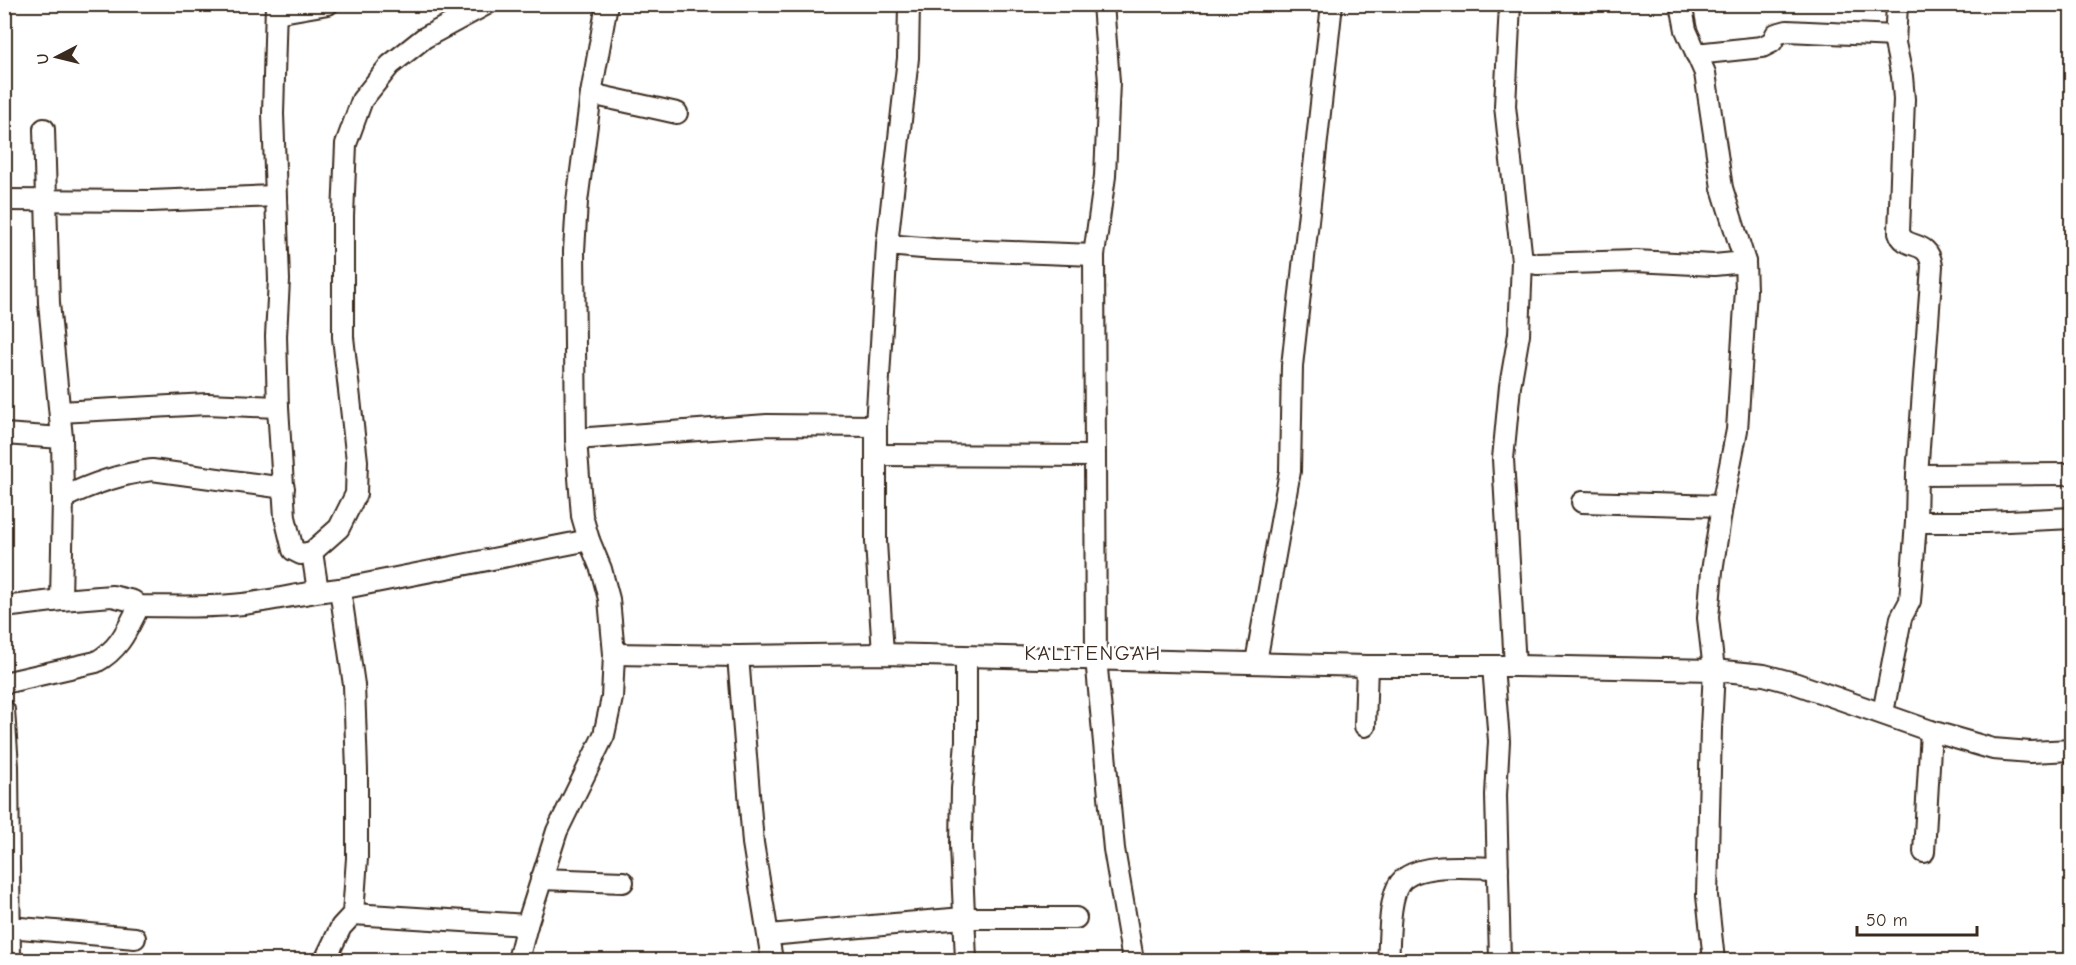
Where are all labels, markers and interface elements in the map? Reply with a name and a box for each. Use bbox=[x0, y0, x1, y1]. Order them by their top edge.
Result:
north arrow bbox=[27, 27, 87, 87]
text: U bbox=[34, 52, 53, 65]
district label: KALITENGAH bbox=[1024, 641, 1162, 665]
scale bar bbox=[1857, 899, 1977, 937]
text: 50 m bbox=[1866, 910, 1908, 931]

